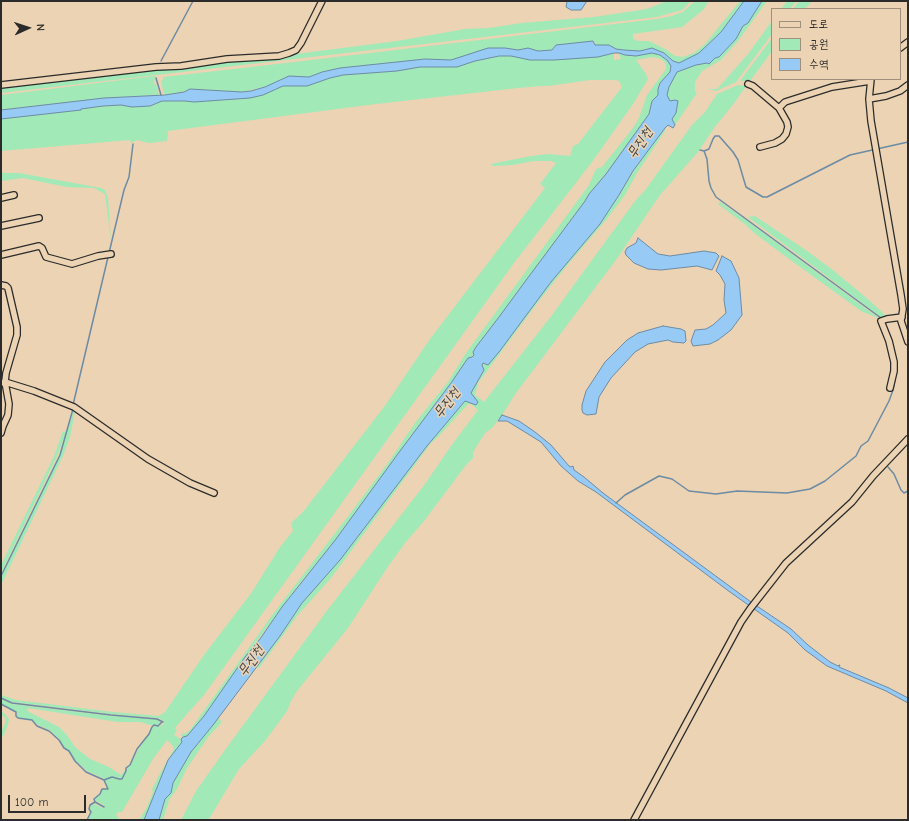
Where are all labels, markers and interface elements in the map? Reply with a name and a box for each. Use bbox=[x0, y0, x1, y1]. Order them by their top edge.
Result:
north arrow bbox=[8, 8, 48, 48]
legend bbox=[771, 8, 901, 80]
text: 도로 bbox=[809, 17, 828, 31]
text: N bbox=[34, 23, 47, 31]
text: 공원 bbox=[809, 37, 828, 51]
text: 수역 bbox=[809, 57, 828, 71]
water label: 무진천 bbox=[624, 124, 656, 162]
water label: 무진천 bbox=[430, 384, 464, 422]
water label: 무진천 bbox=[234, 642, 268, 680]
scale bar bbox=[10, 787, 88, 813]
text: 100 m bbox=[15, 795, 48, 809]

